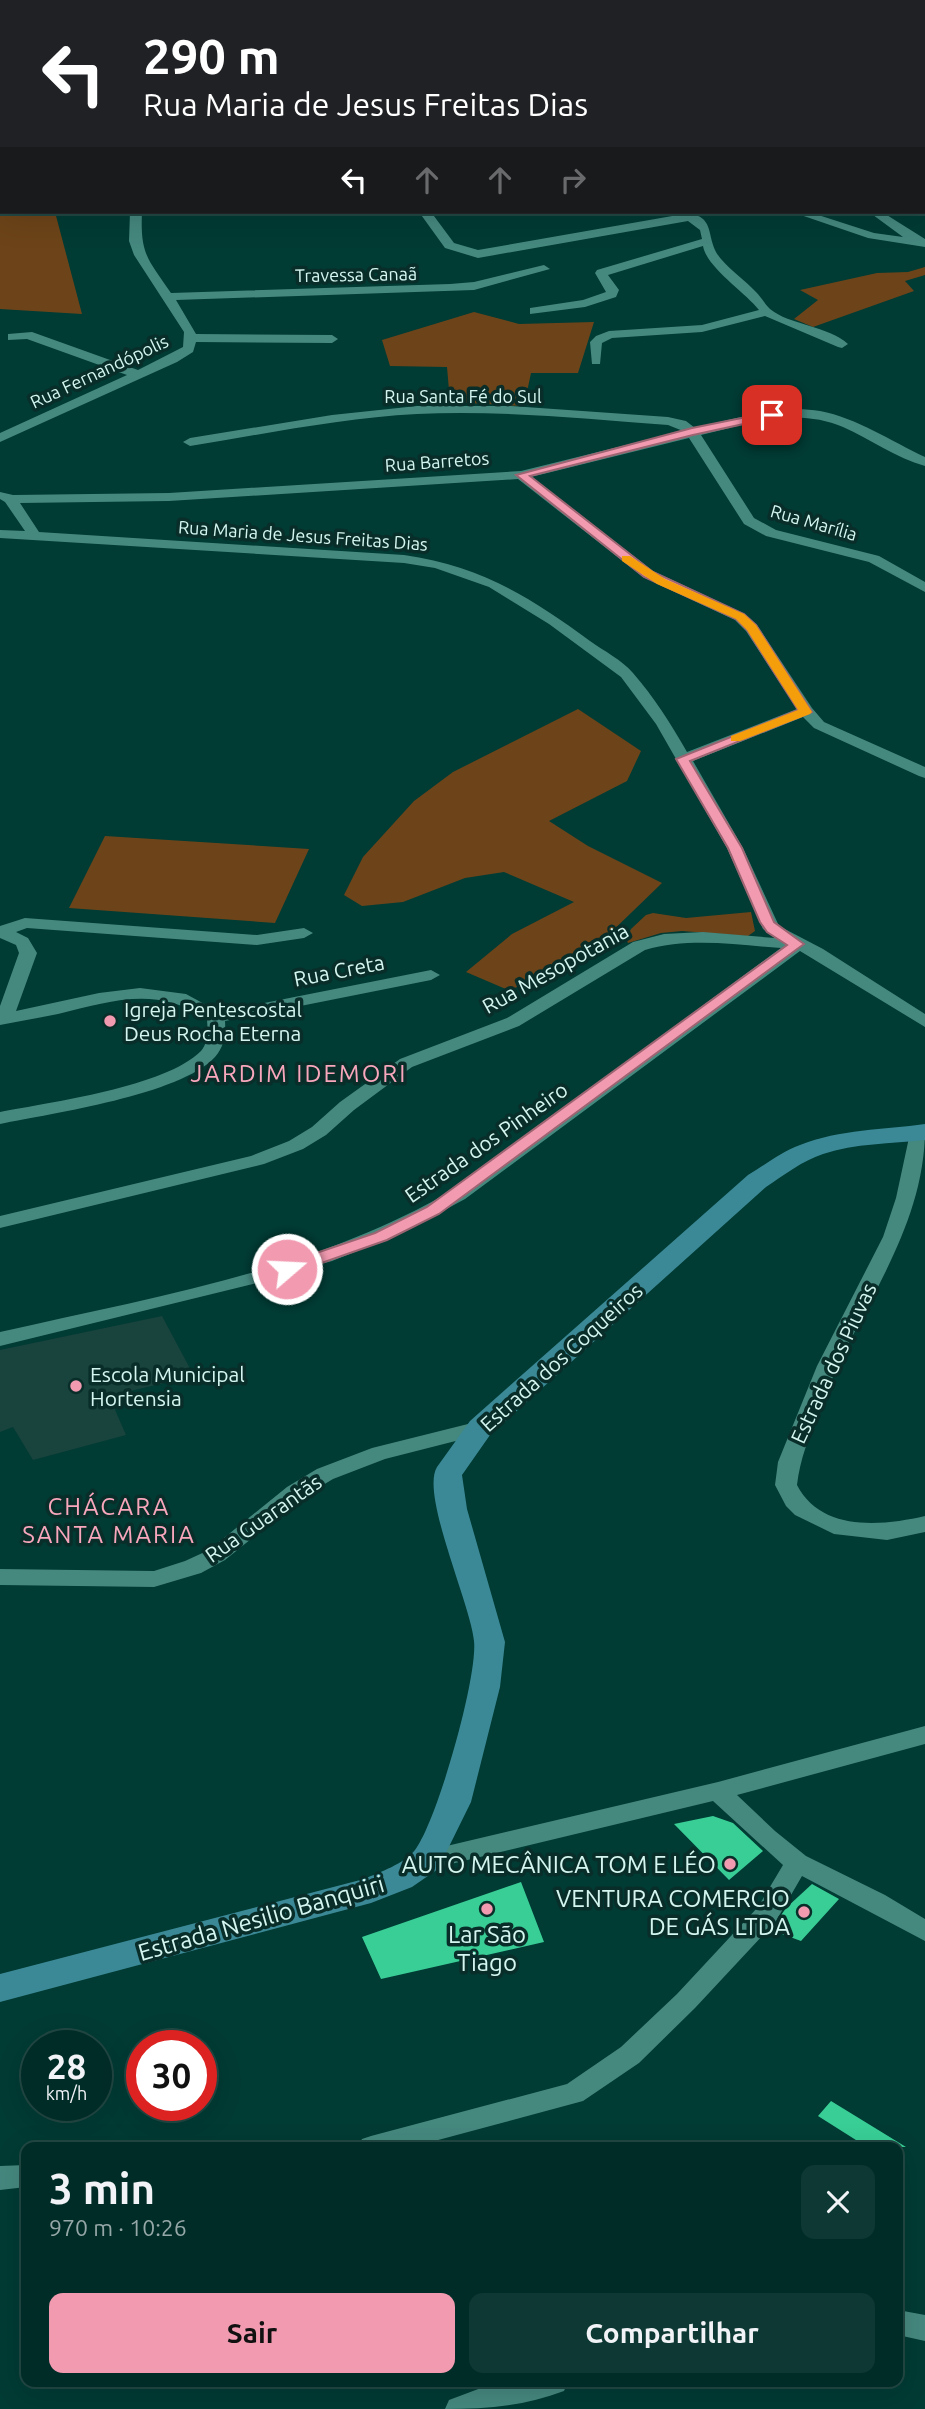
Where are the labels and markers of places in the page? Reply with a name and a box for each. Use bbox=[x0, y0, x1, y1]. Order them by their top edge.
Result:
pin bbox=[742, 385, 802, 445]
place label: Igreja Pentescostal Deus Rocha Eterna bbox=[124, 997, 302, 1045]
marker: Igreja Pentescostal Deus Rocha Eterna bbox=[102, 1013, 118, 1029]
place label: Escola Municipal Hortensia bbox=[90, 1362, 245, 1410]
marker: Escola Municipal Hortensia bbox=[68, 1378, 84, 1394]
place label: AUTO MECÂNICA TOM E LÉO bbox=[402, 1850, 716, 1878]
marker: AUTO MECÂNICA TOM E LÉO bbox=[722, 1856, 738, 1872]
place label: VENTURA COMERCIO DE GÁS LTDA bbox=[556, 1885, 790, 1940]
marker: Lar São Tiago bbox=[479, 1901, 495, 1917]
marker: VENTURA COMERCIO DE GÁS LTDA bbox=[796, 1904, 812, 1920]
place label: Lar São Tiago bbox=[448, 1921, 526, 1976]

